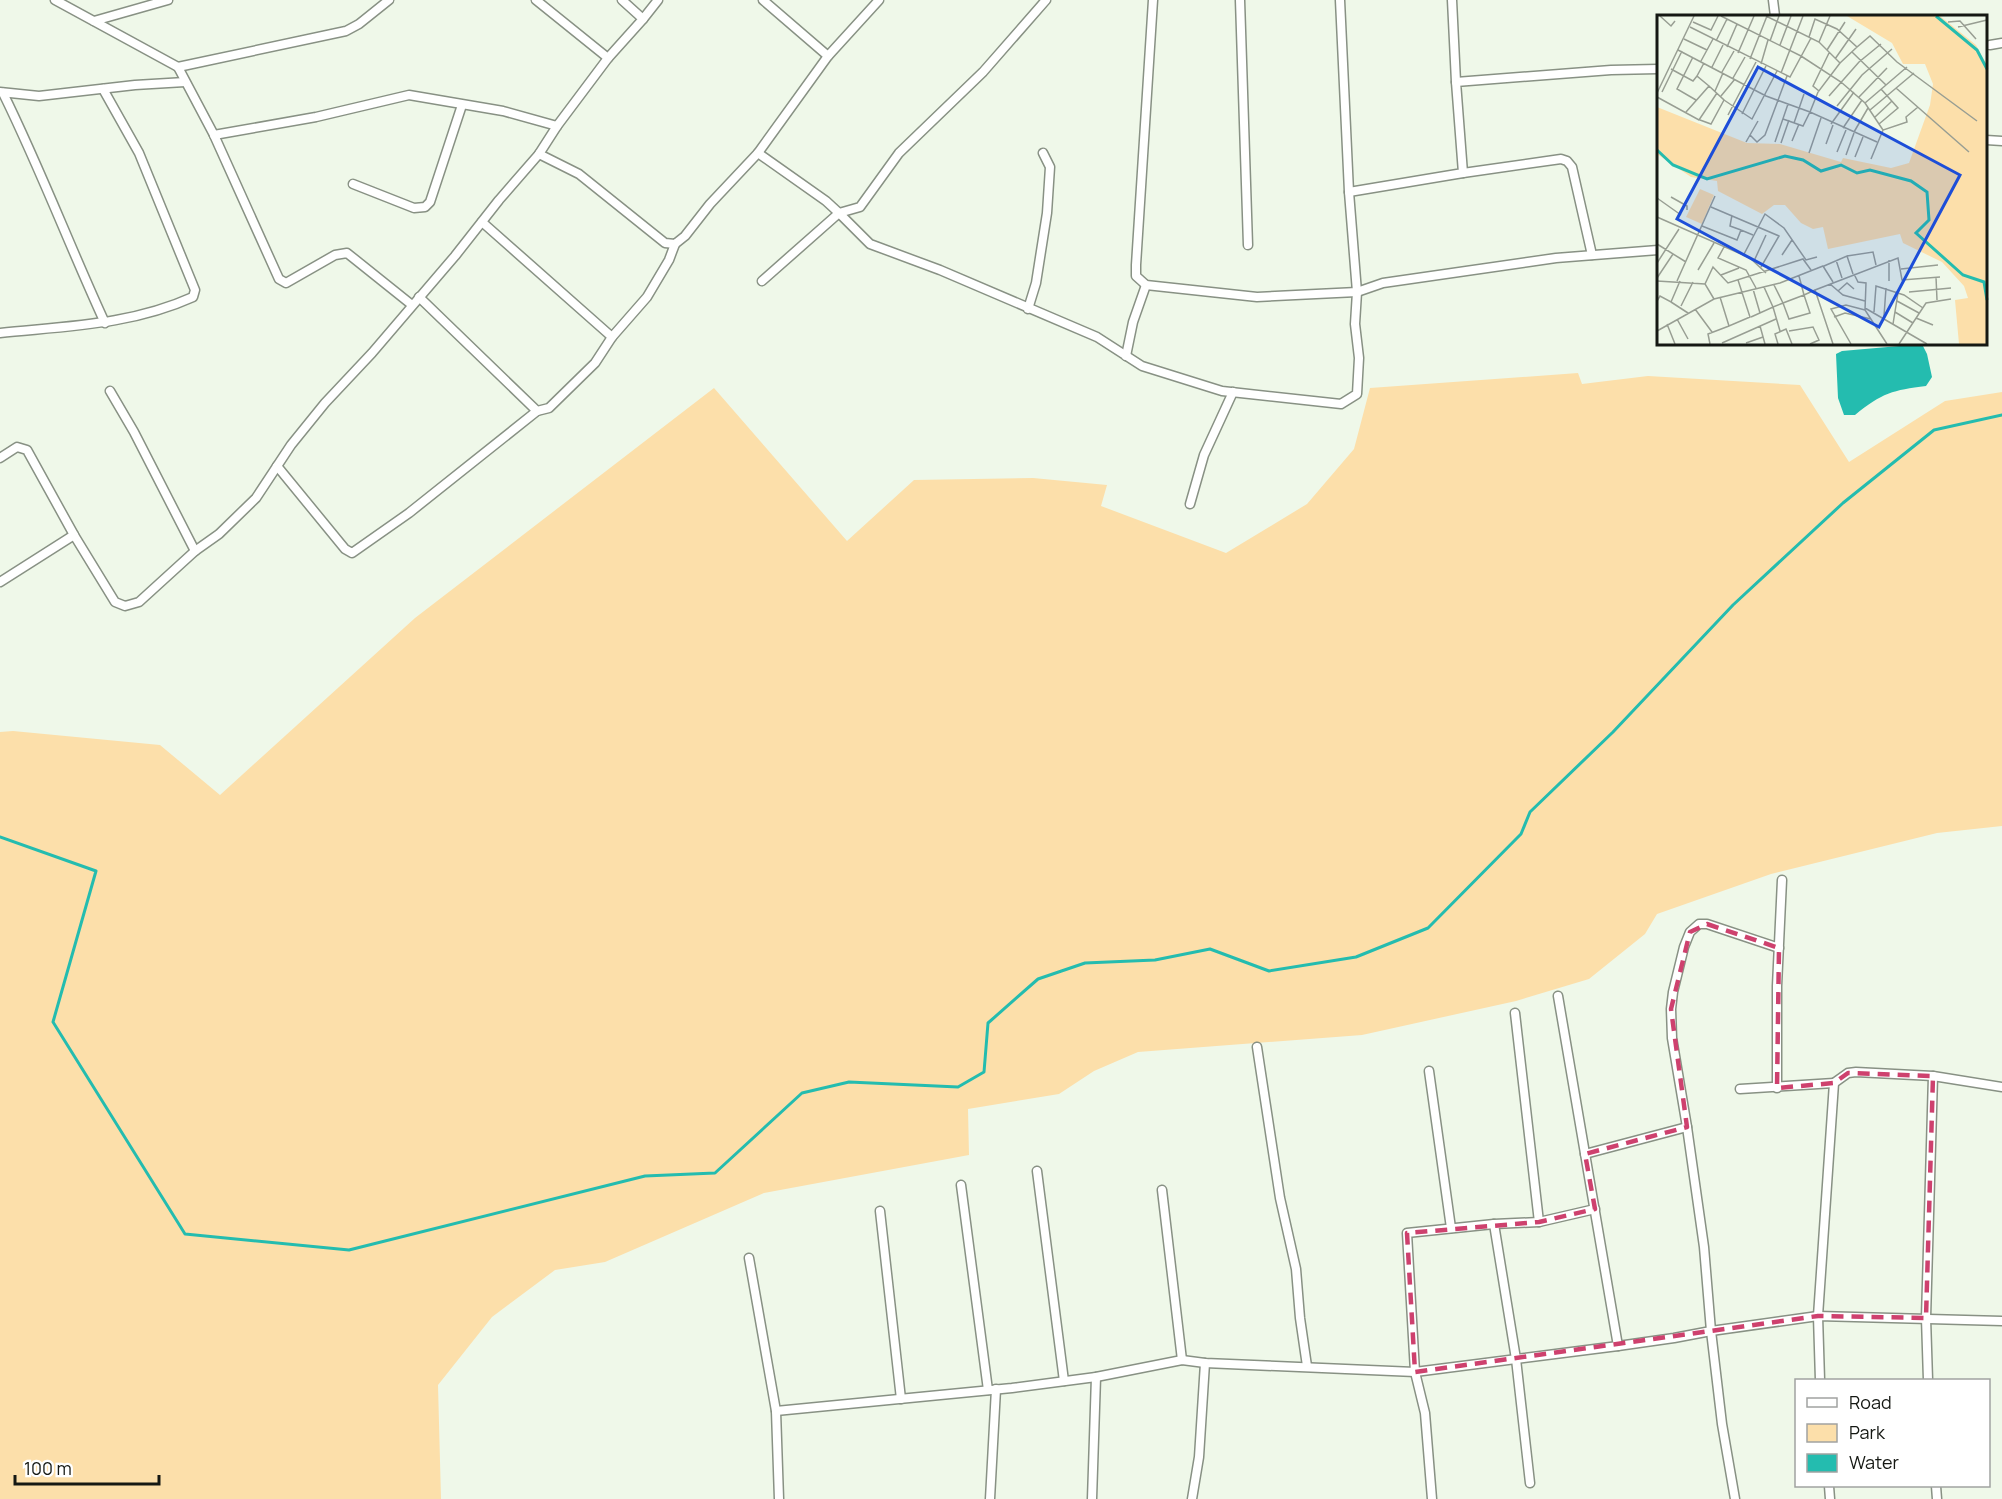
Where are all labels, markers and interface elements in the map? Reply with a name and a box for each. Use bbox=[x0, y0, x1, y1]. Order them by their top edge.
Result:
inset map bbox=[1657, 15, 1987, 345]
legend bbox=[1795, 1379, 1990, 1487]
text: Road bbox=[1849, 1390, 1892, 1414]
text: Park bbox=[1849, 1420, 1886, 1444]
scale bar bbox=[15, 1448, 159, 1486]
text: Water bbox=[1849, 1450, 1899, 1474]
text: 100 m bbox=[24, 1456, 72, 1480]

